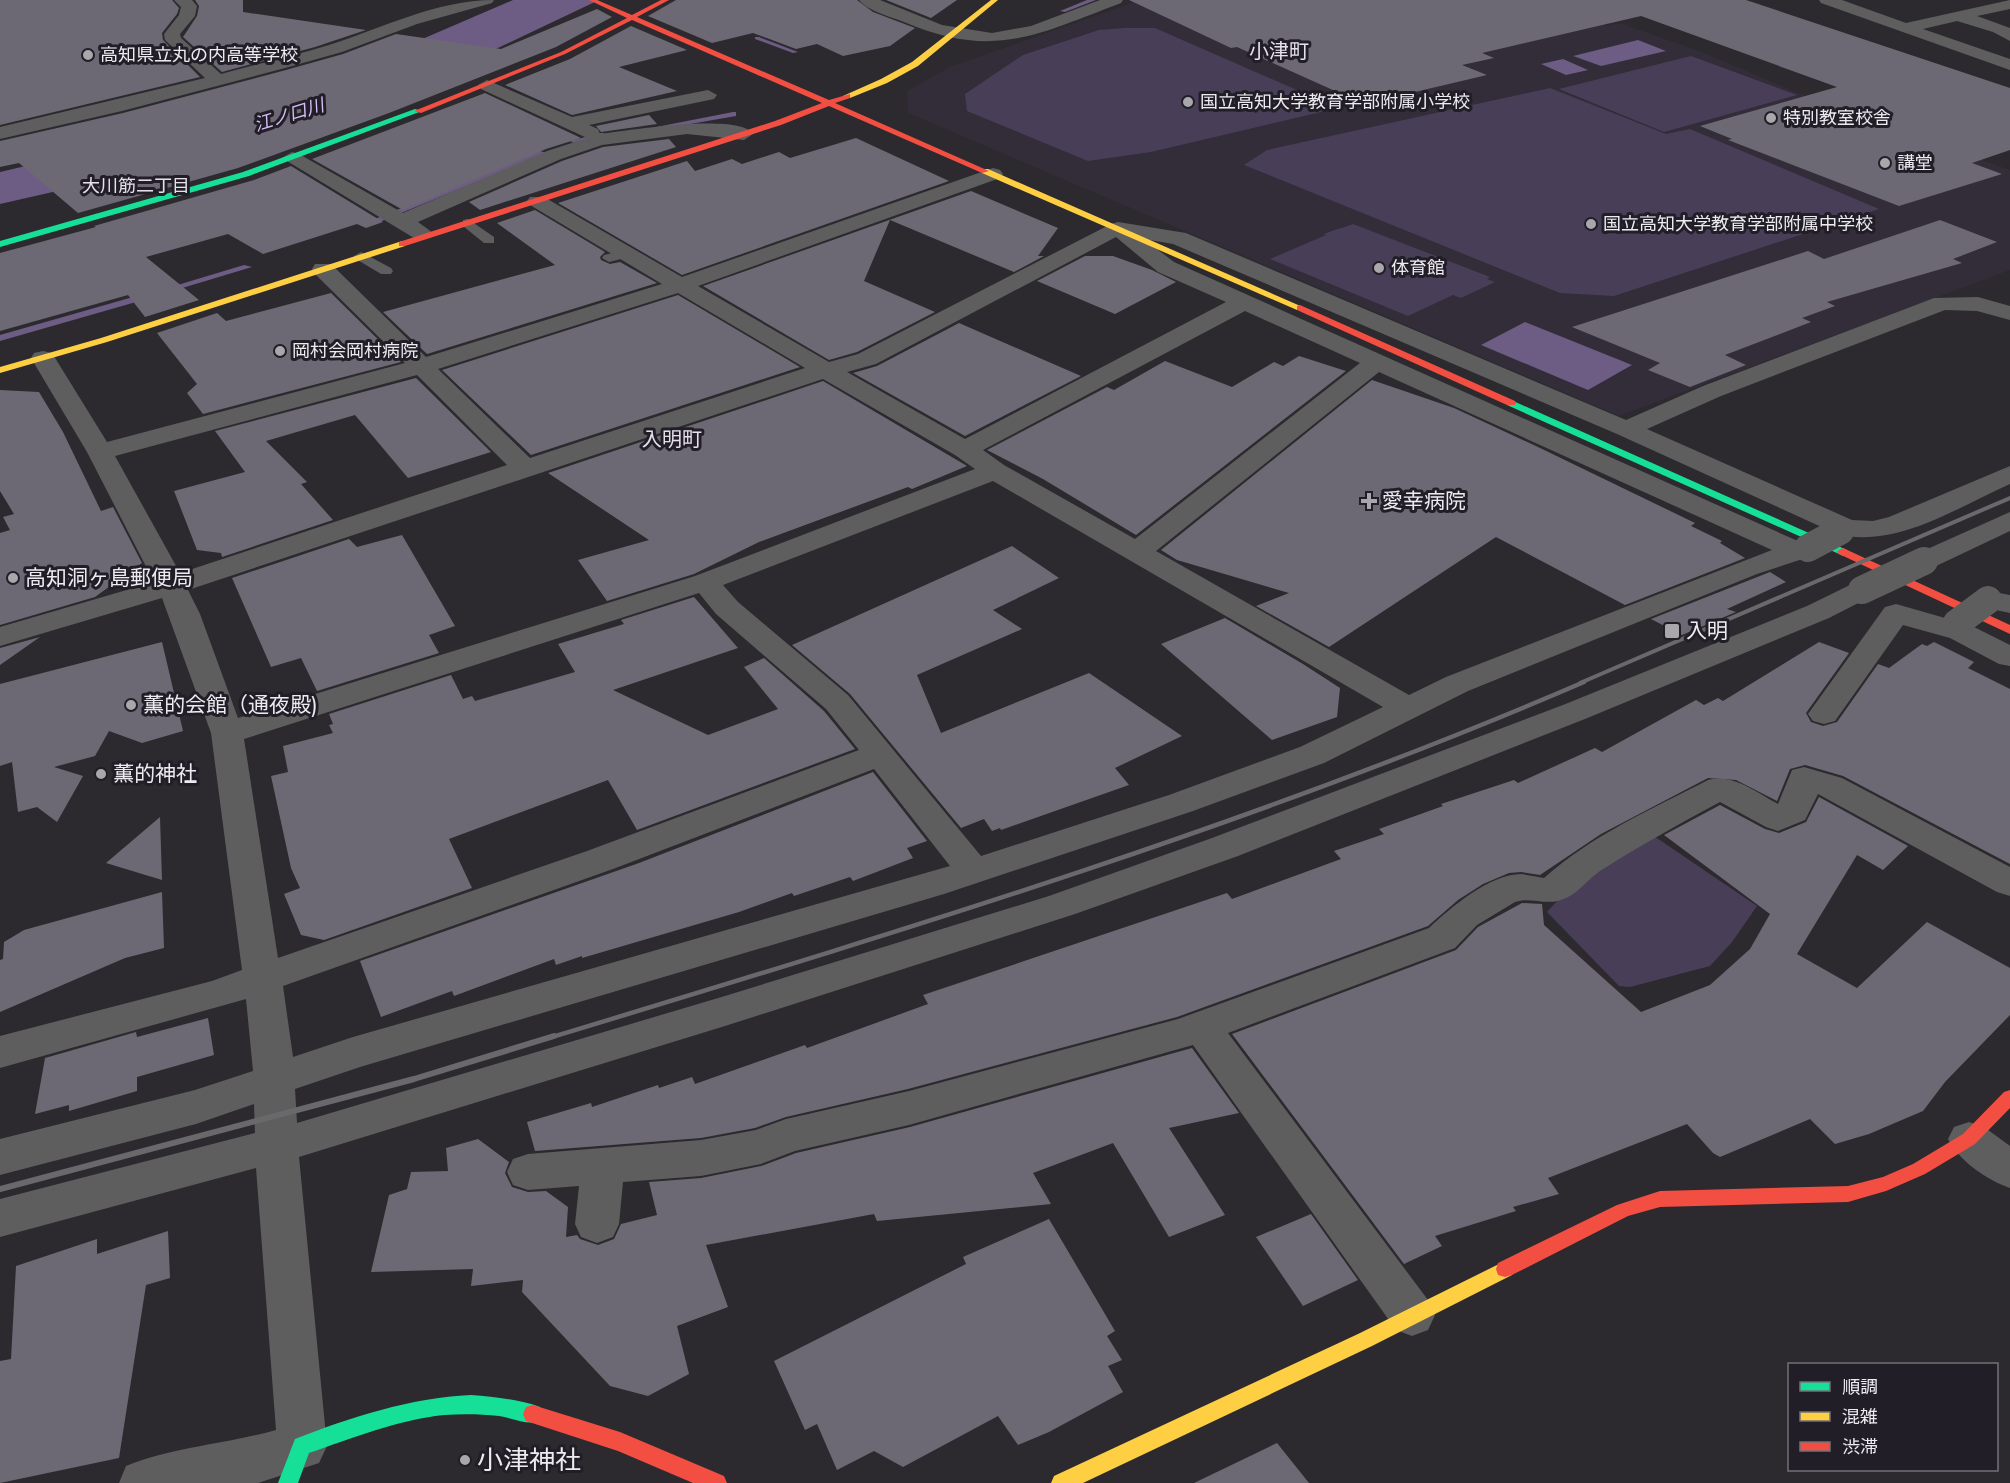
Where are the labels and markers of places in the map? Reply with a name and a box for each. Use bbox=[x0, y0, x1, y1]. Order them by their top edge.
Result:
place label: 高知県立丸の内高等学校 bbox=[100, 42, 298, 68]
marker: 高知県立丸の内高等学校 bbox=[81, 48, 95, 62]
place label: 国立高知大学教育学部附属小学校 bbox=[1200, 89, 1470, 115]
marker: 国立高知大学教育学部附属小学校 bbox=[1181, 95, 1195, 109]
place label: 特別教室校舎 bbox=[1783, 105, 1891, 131]
marker: 特別教室校舎 bbox=[1764, 111, 1778, 125]
place label: 講堂 bbox=[1897, 150, 1933, 176]
marker: 講堂 bbox=[1878, 156, 1892, 170]
place label: 国立高知大学教育学部附属中学校 bbox=[1603, 211, 1873, 237]
marker: 国立高知大学教育学部附属中学校 bbox=[1584, 217, 1598, 231]
place label: 体育館 bbox=[1391, 255, 1445, 281]
marker: 体育館 bbox=[1372, 261, 1386, 275]
place label: 岡村会岡村病院 bbox=[292, 338, 418, 364]
marker: 岡村会岡村病院 bbox=[273, 344, 287, 358]
place label: 愛幸病院 bbox=[1382, 486, 1466, 516]
marker: 愛幸病院 bbox=[1360, 492, 1378, 510]
place label: 高知洞ヶ島郵便局 bbox=[25, 563, 193, 593]
marker: 高知洞ヶ島郵便局 bbox=[6, 571, 20, 585]
place label: 入明 bbox=[1686, 616, 1728, 646]
marker: 入明 bbox=[1663, 622, 1681, 640]
place label: 薫的会館（通夜殿) bbox=[143, 690, 318, 720]
marker: 薫的会館（通夜殿) bbox=[124, 698, 138, 712]
place label: 薫的神社 bbox=[113, 759, 197, 789]
marker: 薫的神社 bbox=[94, 767, 108, 781]
place label: 小津神社 bbox=[477, 1441, 581, 1479]
marker: 小津神社 bbox=[458, 1453, 472, 1467]

